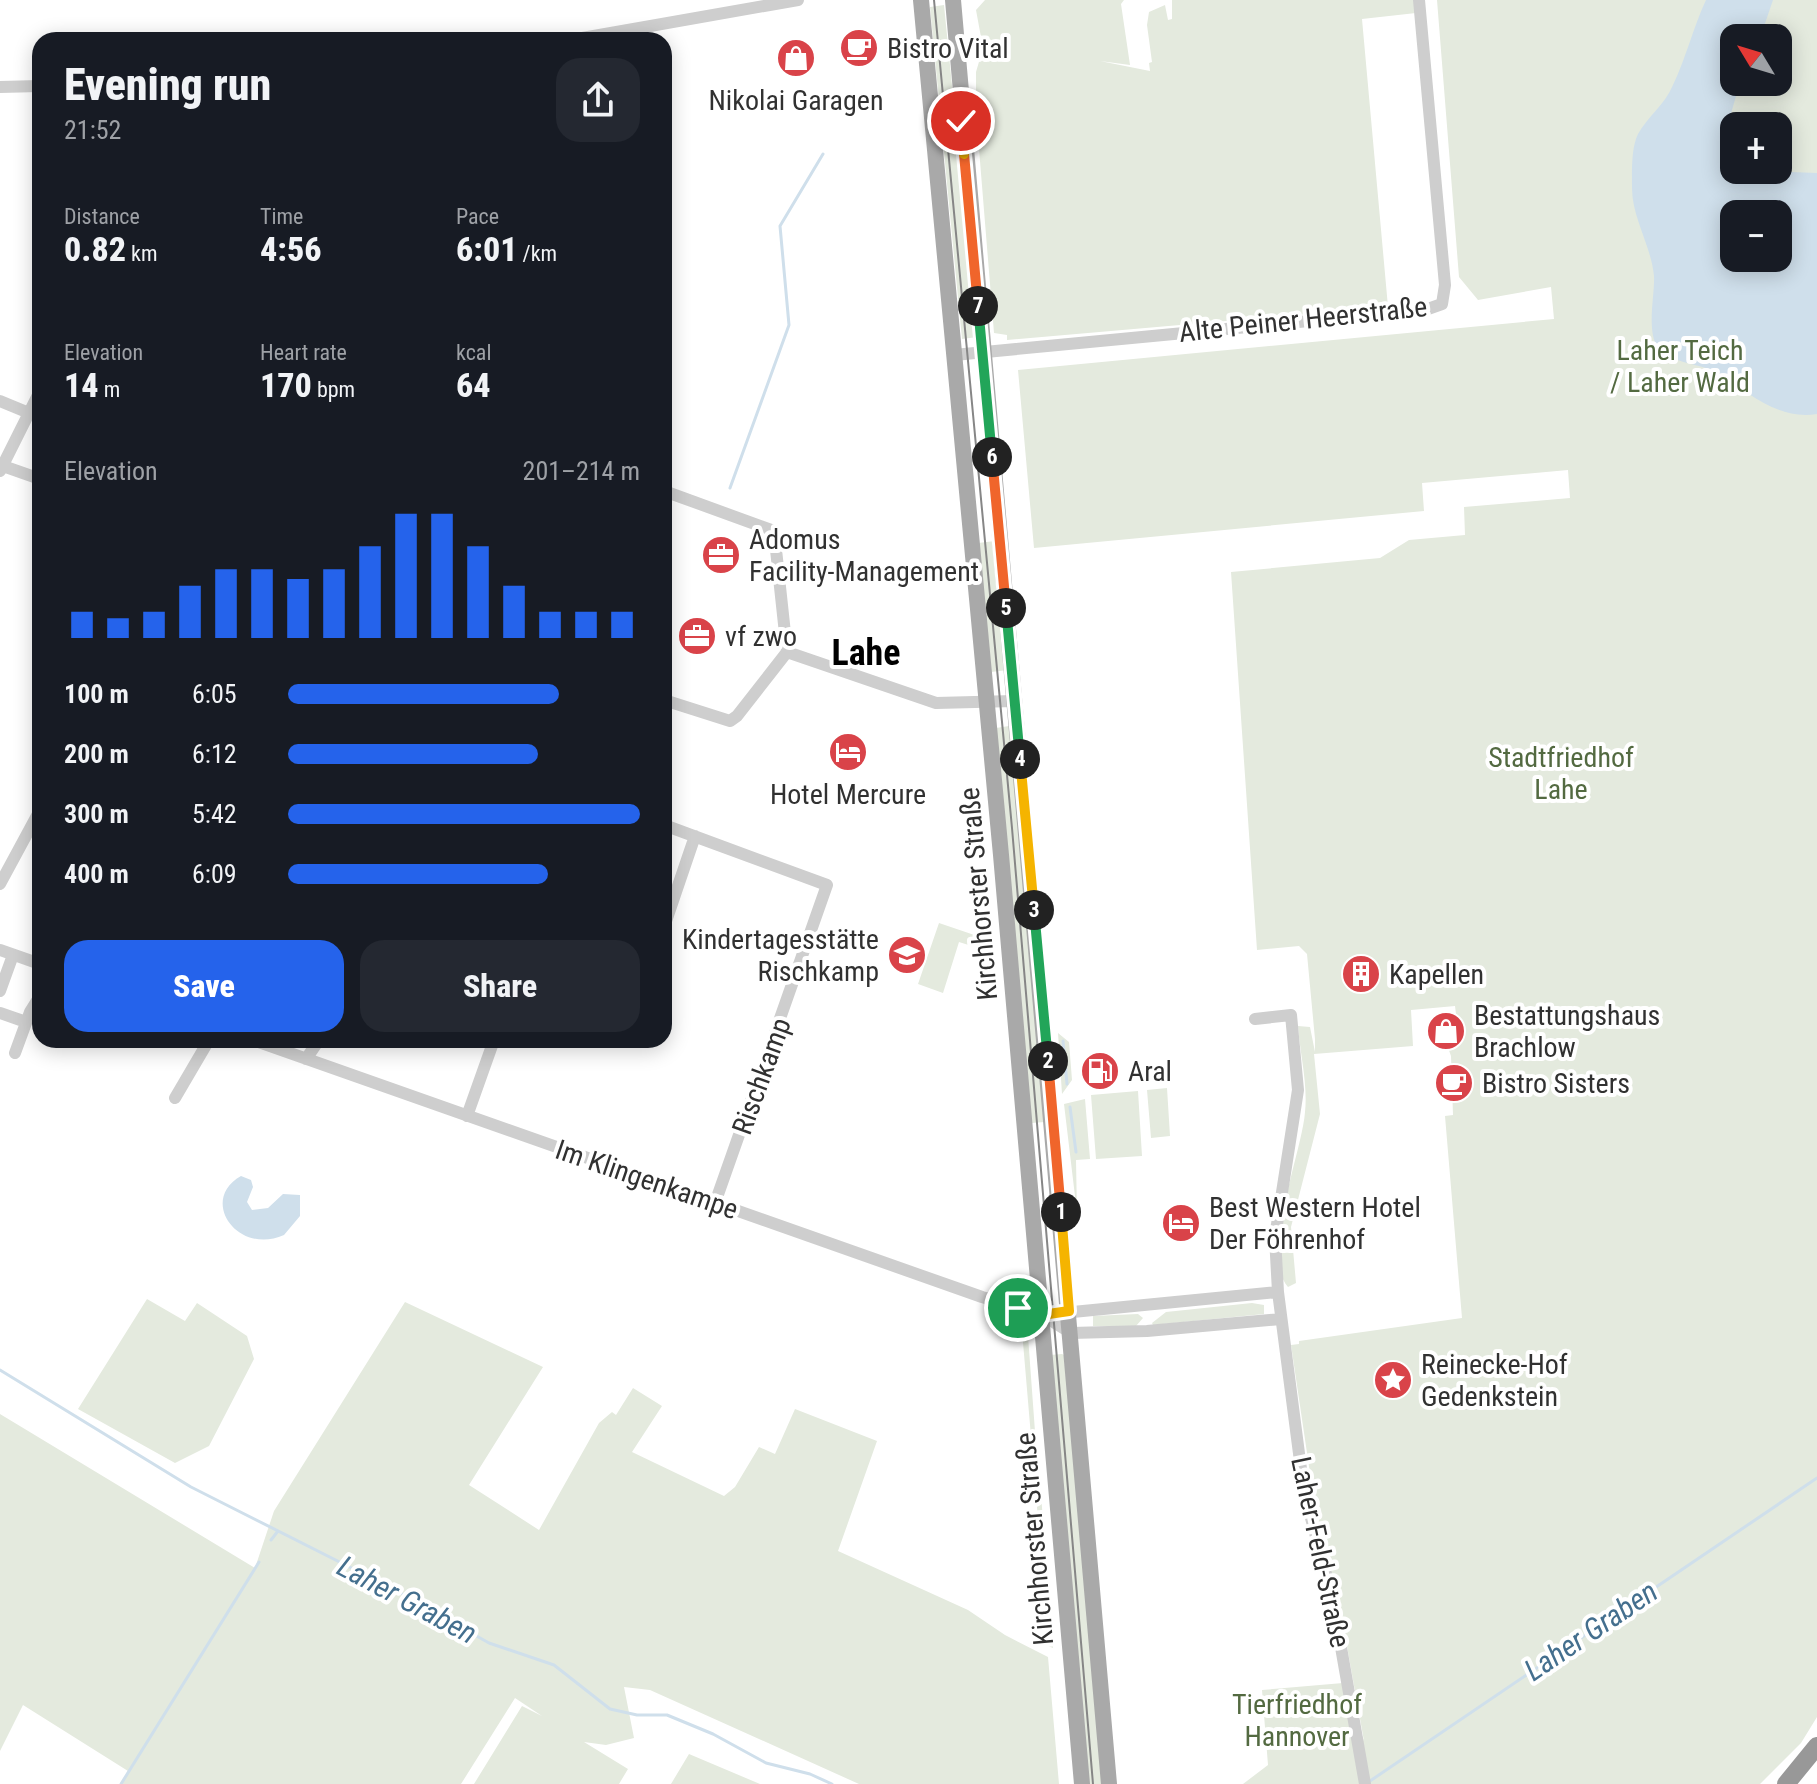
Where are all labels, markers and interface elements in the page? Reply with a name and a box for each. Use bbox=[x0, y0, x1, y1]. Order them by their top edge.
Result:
north arrow bbox=[1720, 24, 1792, 96]
map controls bbox=[1720, 24, 1792, 272]
cafe icon: Bistro Vital bbox=[838, 27, 880, 69]
place label: Bistro Vital bbox=[887, 32, 1009, 65]
shop icon: Nikolai Garagen bbox=[775, 37, 817, 79]
button: share bbox=[556, 58, 640, 142]
text: Evening run bbox=[64, 59, 271, 111]
place label: Nikolai Garagen bbox=[709, 84, 884, 117]
pin bbox=[927, 87, 995, 155]
icon: check bbox=[939, 99, 983, 143]
button: + bbox=[1720, 112, 1792, 184]
text: 21:52 bbox=[64, 115, 121, 145]
button: − bbox=[1720, 200, 1792, 272]
text: Distance bbox=[64, 204, 140, 229]
text: Time bbox=[260, 204, 303, 229]
text: Pace bbox=[456, 204, 499, 229]
text: 0.82 bbox=[64, 229, 126, 269]
text: 4:56 bbox=[260, 229, 321, 269]
text: 6:01 bbox=[456, 229, 517, 269]
text: km bbox=[126, 241, 157, 266]
text: /km bbox=[517, 241, 557, 266]
pin: 7 bbox=[958, 286, 998, 326]
street label: Alte Peiner Heerstraße bbox=[1177, 290, 1429, 349]
text: 7 bbox=[972, 293, 984, 318]
park label: Laher Teich / Laher Wald bbox=[1610, 334, 1750, 399]
text: Elevation bbox=[64, 340, 143, 365]
text: Heart rate bbox=[260, 340, 347, 365]
text: kcal bbox=[456, 340, 491, 365]
text: 14 bbox=[64, 365, 99, 405]
text: 170 bbox=[260, 365, 312, 405]
text: 64 bbox=[456, 365, 491, 405]
text: m bbox=[99, 377, 120, 402]
text: bpm bbox=[312, 377, 355, 402]
pin: 6 bbox=[972, 437, 1012, 477]
text: 6 bbox=[986, 444, 998, 469]
text: Elevation bbox=[64, 456, 158, 486]
text: 201–214 m bbox=[523, 456, 640, 486]
place label: Adomus Facility-Management bbox=[749, 523, 979, 588]
office icon: Adomus Facility-Management bbox=[700, 534, 742, 576]
pin: 5 bbox=[986, 588, 1026, 628]
text: 5 bbox=[1000, 595, 1012, 620]
office icon: vf zwo bbox=[676, 615, 718, 657]
place label: vf zwo bbox=[725, 620, 797, 653]
district label: Lahe bbox=[831, 632, 901, 674]
text: 100 m bbox=[64, 679, 129, 709]
text: 6:05 bbox=[192, 679, 237, 709]
hotel icon: Hotel Mercure bbox=[827, 731, 869, 773]
text: 200 m bbox=[64, 739, 129, 769]
text: 6:12 bbox=[192, 739, 237, 769]
pin: 4 bbox=[1000, 739, 1040, 779]
park label: Stadtfriedhof Lahe bbox=[1488, 741, 1634, 806]
text: 4 bbox=[1014, 746, 1026, 771]
place label: Hotel Mercure bbox=[770, 778, 926, 811]
street label: Kirchhorster Straße bbox=[953, 786, 1004, 1002]
text: 300 m bbox=[64, 799, 129, 829]
text: 5:42 bbox=[192, 799, 237, 829]
text: 400 m bbox=[64, 859, 129, 889]
text: 6:09 bbox=[192, 859, 237, 889]
pin: 3 bbox=[1014, 890, 1054, 930]
text: 3 bbox=[1028, 897, 1040, 922]
place label: Kindertagesstätte Rischkamp bbox=[682, 923, 879, 988]
school or university icon: Kindertagesstätte Rischkamp bbox=[886, 934, 928, 976]
button: Save bbox=[64, 940, 344, 1032]
button: Share bbox=[360, 940, 640, 1032]
building icon: Kapellen bbox=[1340, 953, 1382, 995]
place label: Kapellen bbox=[1389, 958, 1484, 991]
place label: Bestattungshaus Brachlow bbox=[1474, 999, 1660, 1064]
shop icon: Bestattungshaus Brachlow bbox=[1425, 1010, 1467, 1052]
street label: Rischkamp bbox=[725, 1013, 798, 1139]
pin: 2 bbox=[1028, 1041, 1068, 1081]
text: 2 bbox=[1042, 1048, 1054, 1073]
fuel station icon: Aral bbox=[1079, 1050, 1121, 1092]
place label: Aral bbox=[1128, 1055, 1172, 1088]
cafe icon: Bistro Sisters bbox=[1433, 1062, 1475, 1104]
place label: Bistro Sisters bbox=[1482, 1067, 1630, 1100]
street label: Im Klingenkampe bbox=[551, 1133, 742, 1226]
place label: Best Western Hotel Der Föhrenhof bbox=[1209, 1191, 1421, 1256]
pin: 1 bbox=[1041, 1192, 1081, 1232]
text: 1 bbox=[1055, 1199, 1067, 1224]
hotel icon: Best Western Hotel Der Föhrenhof bbox=[1160, 1202, 1202, 1244]
pin bbox=[984, 1274, 1052, 1342]
icon: arrive bbox=[996, 1286, 1040, 1330]
place label: Reinecke-Hof Gedenkstein bbox=[1421, 1348, 1568, 1413]
place icon: Reinecke-Hof Gedenkstein bbox=[1372, 1359, 1414, 1401]
street label: Kirchhorster Straße bbox=[1009, 1431, 1060, 1647]
street label: Laher-Feld-Straße bbox=[1284, 1454, 1357, 1651]
water label: Laher Graben bbox=[332, 1548, 483, 1651]
water label: Laher Graben bbox=[1518, 1573, 1664, 1688]
park label: Tierfriedhof Hannover bbox=[1232, 1688, 1362, 1753]

